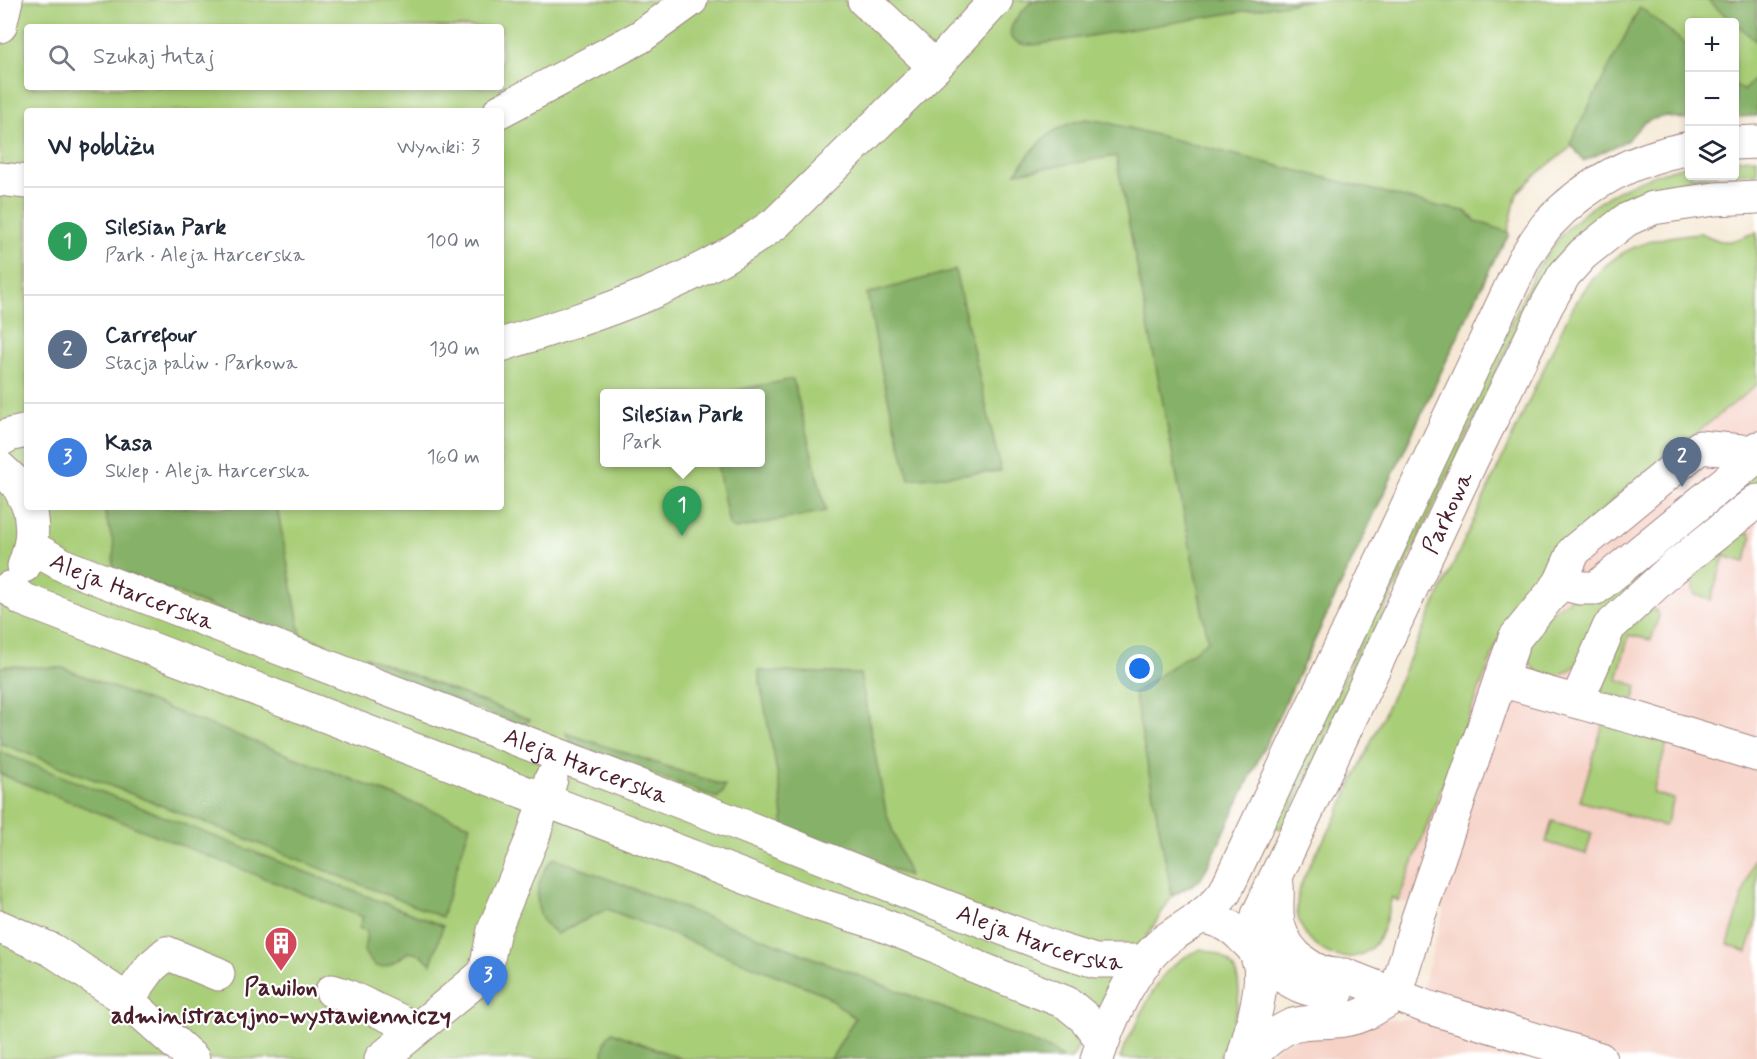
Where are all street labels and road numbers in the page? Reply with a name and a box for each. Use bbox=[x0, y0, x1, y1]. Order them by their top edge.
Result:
street label: Parkowa bbox=[1416, 466, 1481, 559]
street label: Aleja Harcerska bbox=[44, 547, 219, 639]
street label: Aleja Harcerska bbox=[499, 722, 673, 813]
street label: Aleja Harcerska bbox=[952, 898, 1123, 978]

